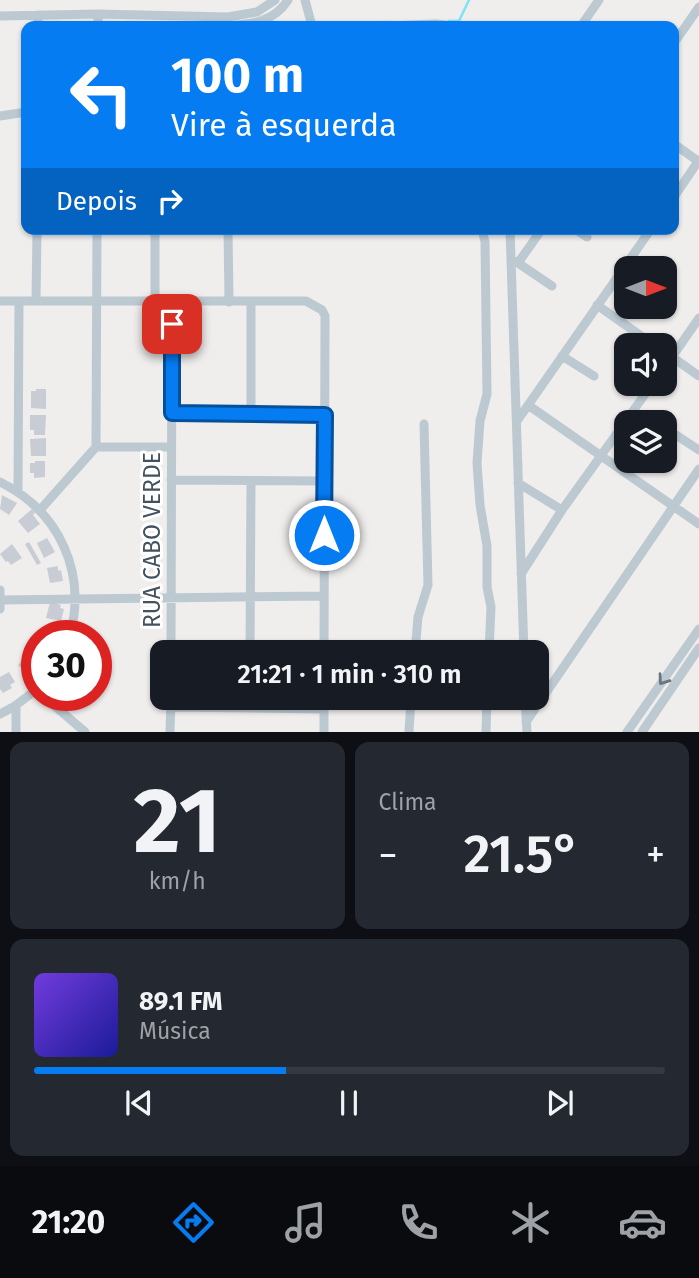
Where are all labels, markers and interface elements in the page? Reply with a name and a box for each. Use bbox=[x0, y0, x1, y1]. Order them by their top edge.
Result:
text: 100 m bbox=[171, 46, 304, 105]
icon: left bbox=[56, 49, 147, 140]
text: Vire à esquerda bbox=[171, 106, 397, 144]
icon: right bbox=[151, 182, 189, 220]
text: Depois bbox=[56, 186, 137, 217]
north arrow bbox=[614, 256, 677, 318]
map controls bbox=[614, 256, 677, 473]
pin bbox=[142, 294, 202, 354]
icon: arrive bbox=[153, 305, 191, 343]
button: sound bbox=[614, 333, 677, 396]
button: layers bbox=[614, 410, 677, 473]
street label: RUA CABO VERDE bbox=[138, 452, 166, 628]
position arrow bbox=[287, 498, 361, 572]
speed limit sign: 30 bbox=[21, 620, 112, 711]
text: 21:21 · 1 min · 310 m bbox=[238, 659, 461, 690]
one-way arrow bbox=[659, 672, 671, 685]
text: 21 bbox=[134, 767, 221, 876]
text: Clima bbox=[379, 788, 437, 816]
text: 21.5° bbox=[464, 823, 580, 886]
text: − bbox=[379, 832, 398, 878]
text: + bbox=[646, 832, 665, 878]
text: km/h bbox=[149, 867, 206, 895]
text: 89.1 FM bbox=[139, 986, 223, 1017]
text: Música bbox=[139, 1017, 211, 1045]
icon: previous bbox=[120, 1084, 158, 1122]
icon: pause bbox=[330, 1084, 368, 1122]
icon: next bbox=[541, 1084, 579, 1122]
icon: directions bbox=[169, 1198, 218, 1247]
icon: music bbox=[281, 1198, 330, 1247]
icon: phone bbox=[394, 1198, 443, 1247]
icon: climate bbox=[506, 1198, 555, 1247]
icon: car bbox=[618, 1198, 667, 1247]
text: 21:20 bbox=[32, 1203, 105, 1241]

